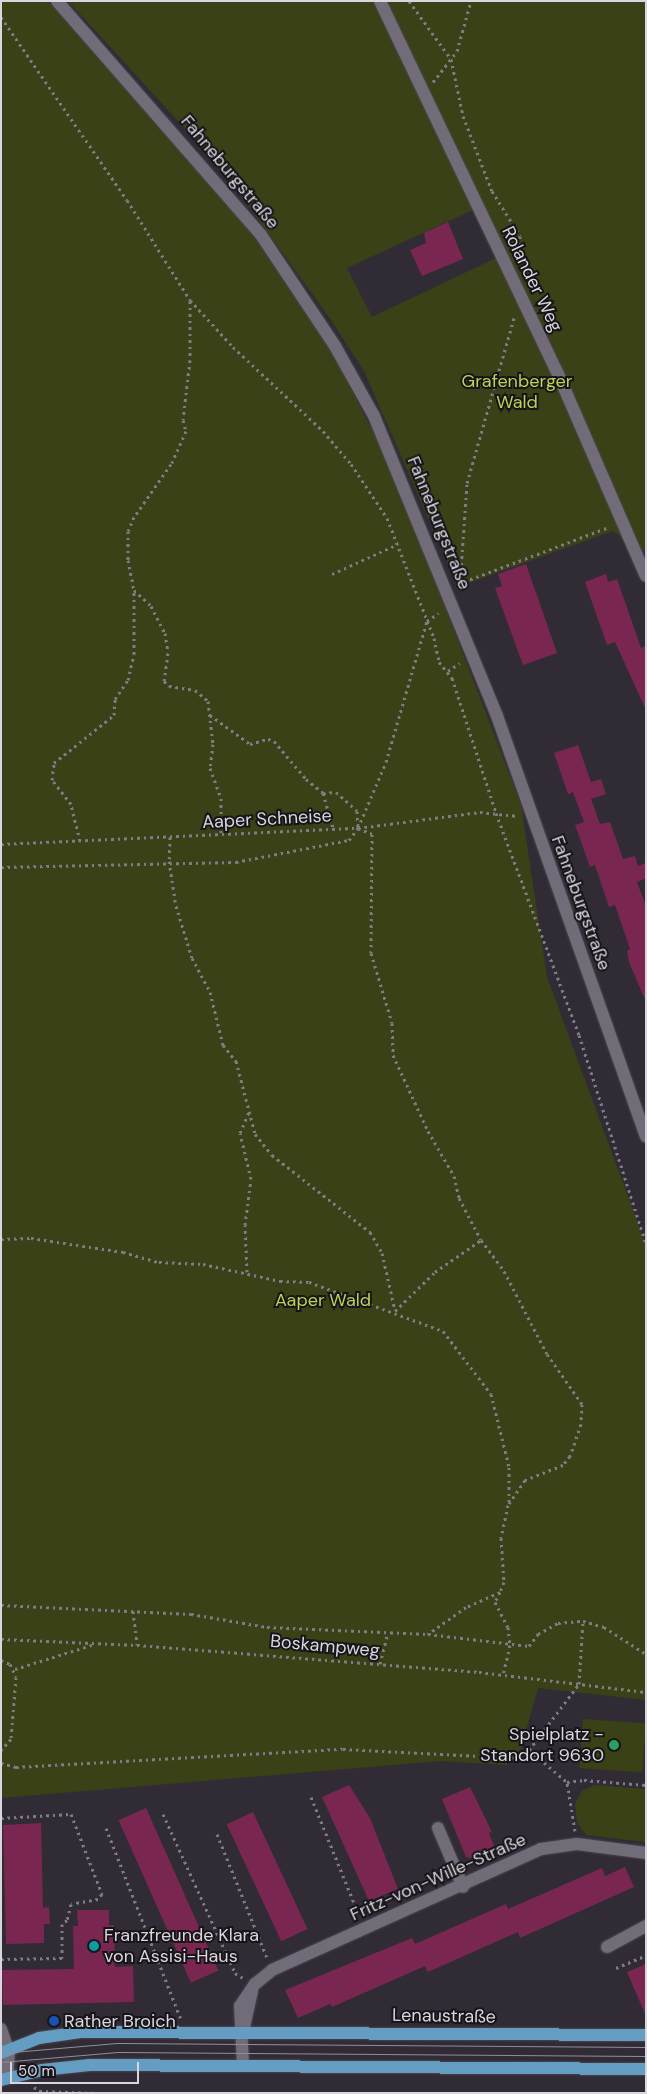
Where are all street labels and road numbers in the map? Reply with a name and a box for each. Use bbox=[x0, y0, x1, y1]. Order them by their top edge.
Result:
street label: Fahneburgstraße bbox=[176, 111, 284, 233]
street label: Rolander Weg bbox=[497, 223, 567, 335]
street label: Fahneburgstraße bbox=[402, 453, 476, 593]
street label: Aaper Schneise bbox=[202, 805, 332, 833]
street label: Fahneburgstraße bbox=[547, 833, 615, 973]
street label: Boskampweg bbox=[269, 1630, 381, 1662]
street label: Fritz-von-Wille-Straße bbox=[347, 1828, 529, 1926]
street label: Lenaustraße bbox=[392, 2004, 496, 2028]

